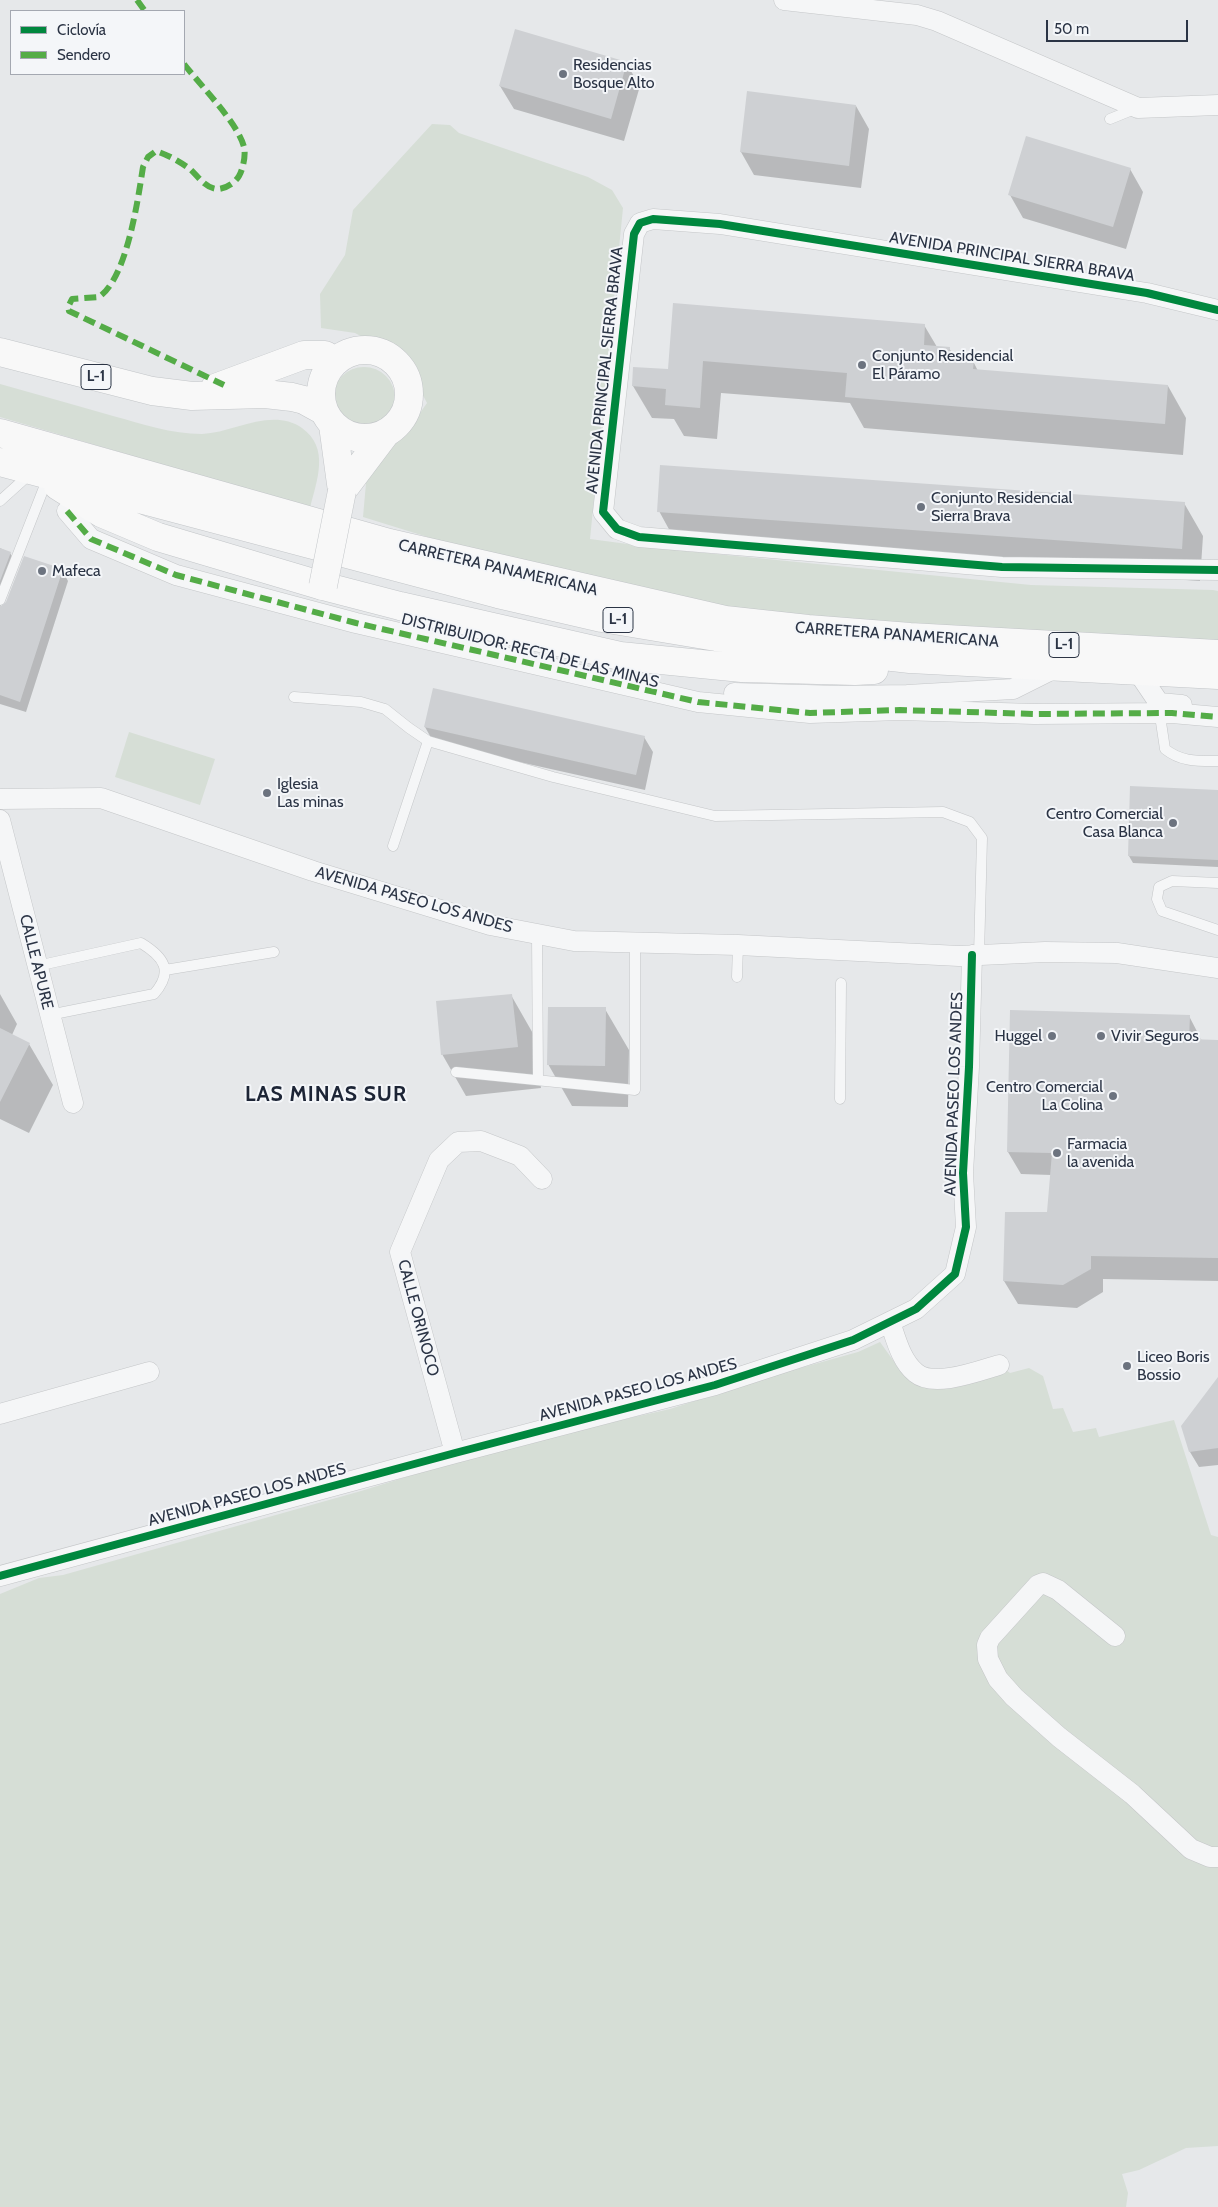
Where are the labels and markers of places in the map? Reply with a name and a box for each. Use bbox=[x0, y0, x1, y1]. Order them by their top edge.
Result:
place label: Residencias Bosque Alto bbox=[573, 55, 655, 93]
marker: Residencias Bosque Alto bbox=[557, 68, 569, 80]
place label: Conjunto Residencial El Páramo bbox=[872, 346, 1013, 384]
marker: Conjunto Residencial El Páramo bbox=[856, 359, 868, 371]
place label: Conjunto Residencial Sierra Brava bbox=[931, 488, 1072, 526]
marker: Conjunto Residencial Sierra Brava bbox=[915, 501, 927, 513]
place label: Mafeca bbox=[52, 561, 101, 581]
marker: Mafeca bbox=[36, 565, 48, 577]
place label: Iglesia Las minas bbox=[277, 774, 344, 812]
marker: Iglesia Las minas bbox=[261, 787, 273, 799]
place label: Centro Comercial Casa Blanca bbox=[1046, 804, 1163, 842]
marker: Centro Comercial Casa Blanca bbox=[1167, 817, 1179, 829]
place label: Huggel bbox=[995, 1026, 1042, 1046]
place label: Vivir Seguros bbox=[1111, 1026, 1199, 1046]
marker: Huggel bbox=[1046, 1030, 1058, 1042]
marker: Vivir Seguros bbox=[1095, 1030, 1107, 1042]
place label: Centro Comercial La Colina bbox=[986, 1077, 1103, 1115]
marker: Centro Comercial La Colina bbox=[1107, 1090, 1119, 1102]
place label: Farmacia la avenida bbox=[1067, 1134, 1134, 1172]
marker: Farmacia la avenida bbox=[1051, 1147, 1063, 1159]
place label: Liceo Boris Bossio bbox=[1137, 1347, 1210, 1385]
marker: Liceo Boris Bossio bbox=[1121, 1360, 1133, 1372]

